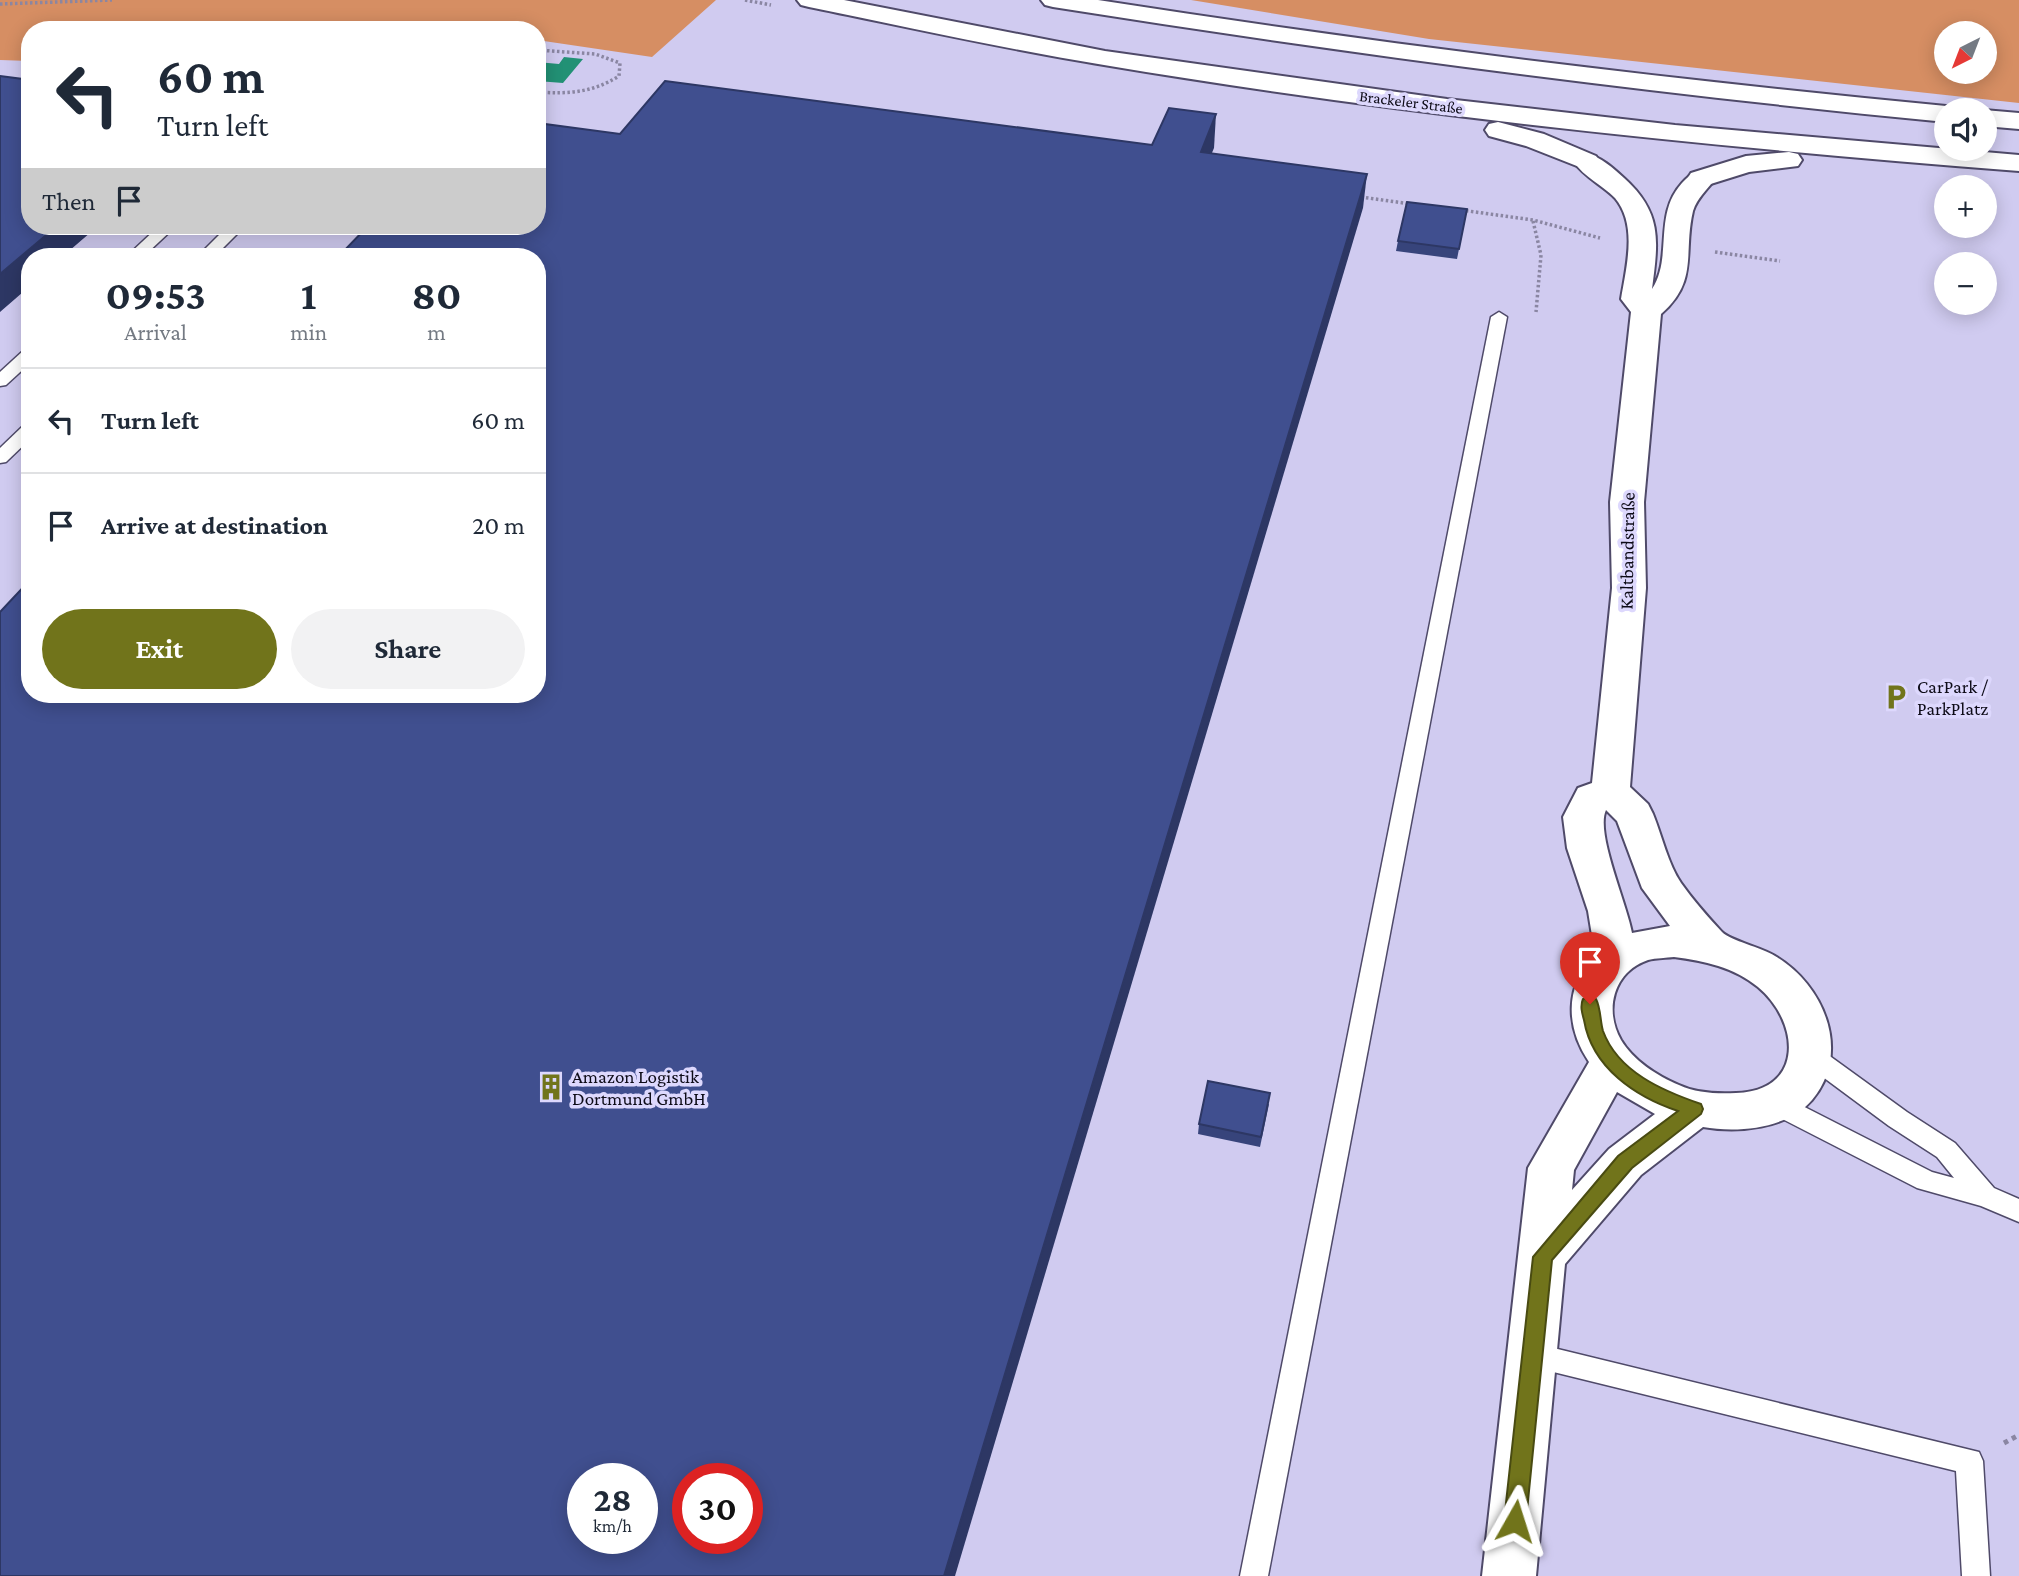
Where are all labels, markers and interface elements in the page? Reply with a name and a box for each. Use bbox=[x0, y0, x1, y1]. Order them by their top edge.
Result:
north arrow bbox=[1934, 21, 1997, 84]
map controls bbox=[1934, 21, 1997, 315]
icon: left bbox=[42, 49, 133, 140]
text: 60 m bbox=[157, 49, 264, 104]
street label: Brackeler Straße bbox=[1358, 87, 1464, 117]
button: sound bbox=[1934, 98, 1997, 161]
text: Turn left bbox=[157, 107, 268, 143]
button: + bbox=[1934, 175, 1997, 238]
icon: arrive bbox=[110, 182, 148, 220]
text: Then bbox=[42, 187, 96, 216]
button: − bbox=[1934, 252, 1997, 315]
text: 09:53 bbox=[105, 271, 206, 318]
text: 1 bbox=[301, 271, 316, 318]
text: 80 bbox=[412, 271, 462, 318]
text: Arrival bbox=[124, 319, 187, 345]
text: min bbox=[290, 319, 327, 345]
text: m bbox=[427, 319, 446, 345]
icon: left bbox=[42, 402, 80, 440]
text: Turn left bbox=[101, 406, 199, 435]
text: 60 m bbox=[471, 406, 525, 435]
street label: Kaltbandstraße bbox=[1615, 492, 1639, 610]
icon: arrive bbox=[42, 507, 80, 545]
text: Arrive at destination bbox=[101, 511, 328, 540]
text: 20 m bbox=[472, 511, 525, 540]
button: Exit bbox=[42, 609, 277, 689]
button: Share bbox=[291, 609, 525, 689]
place label: CarPark / ParkPlatz bbox=[1917, 676, 1989, 719]
parking icon: CarPark / ParkPlatz bbox=[1881, 682, 1911, 712]
pin bbox=[1560, 932, 1620, 1004]
icon: arrive bbox=[1571, 943, 1609, 981]
place label: Amazon Logistik Dortmund GmbH bbox=[572, 1066, 706, 1109]
building icon: Amazon Logistik Dortmund GmbH bbox=[536, 1072, 566, 1102]
speed limit sign: 30 bbox=[672, 1463, 763, 1554]
text: 28 bbox=[593, 1480, 632, 1519]
position arrow bbox=[1478, 1484, 1552, 1558]
text: km/h bbox=[593, 1516, 632, 1536]

